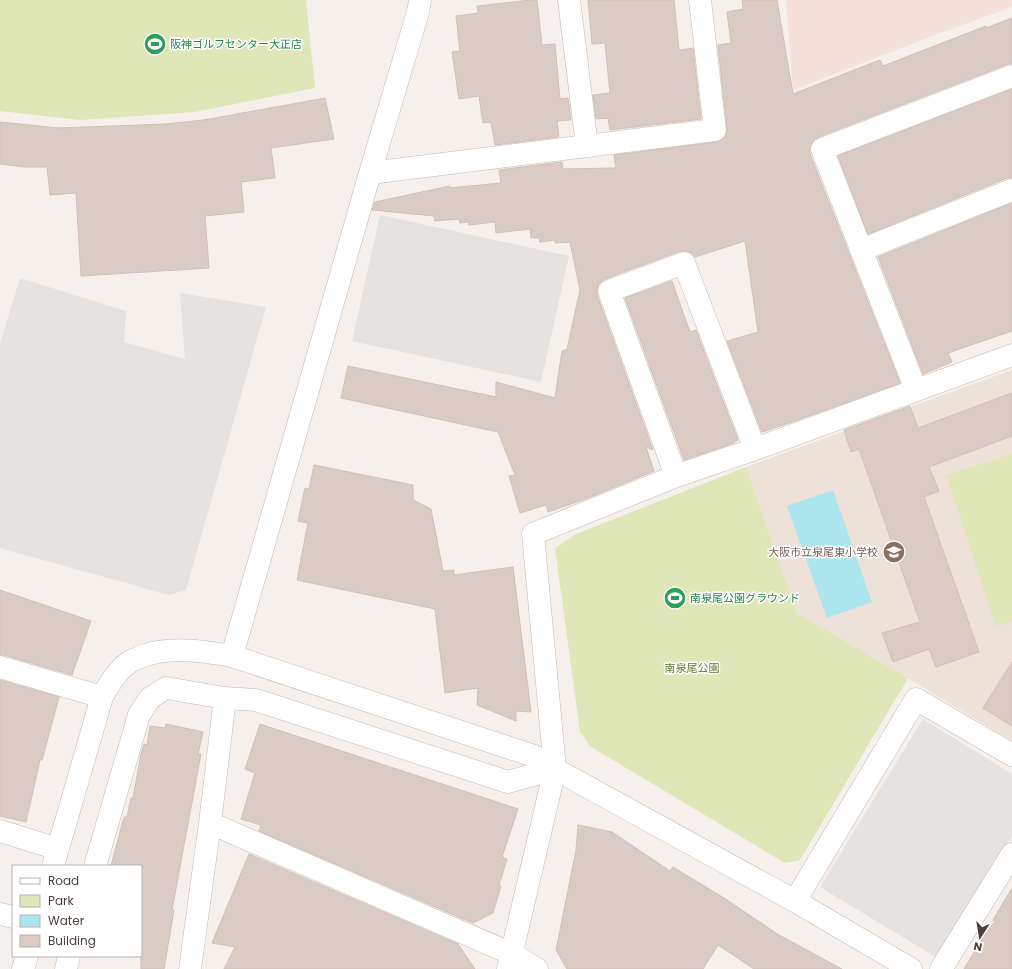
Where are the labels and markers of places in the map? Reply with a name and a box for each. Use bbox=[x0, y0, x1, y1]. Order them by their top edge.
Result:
sports icon: 阪神ゴルフセンター大正店 bbox=[142, 31, 168, 57]
place label: 阪神ゴルフセンター大正店 bbox=[170, 36, 302, 52]
school or university icon: 大阪市立泉尾東小学校 bbox=[881, 539, 907, 565]
place label: 大阪市立泉尾東小学校 bbox=[768, 544, 878, 560]
sports icon: 南泉尾公園グラウンド bbox=[662, 585, 688, 611]
place label: 南泉尾公園グラウンド bbox=[690, 590, 800, 606]

